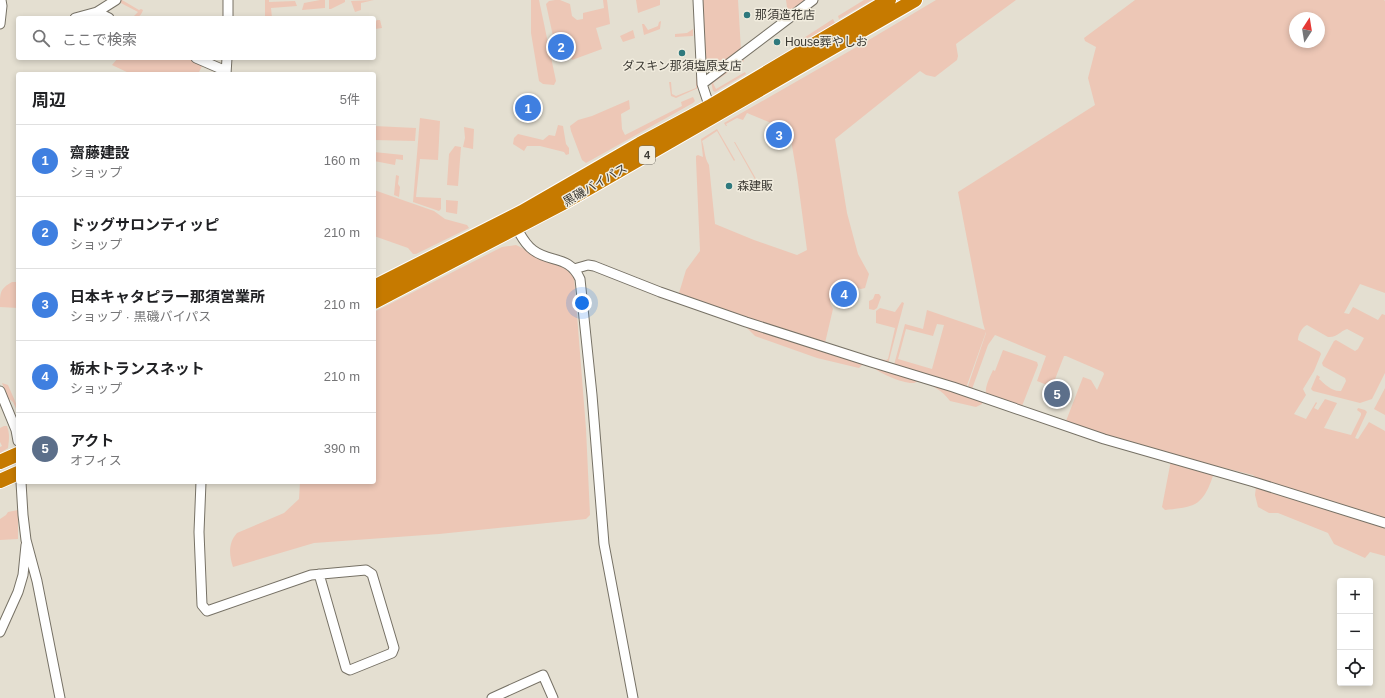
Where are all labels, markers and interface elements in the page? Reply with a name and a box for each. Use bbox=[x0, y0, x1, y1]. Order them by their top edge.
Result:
place label: 那須造花店 bbox=[755, 8, 815, 22]
marker: 那須造花店 bbox=[742, 10, 752, 20]
north arrow bbox=[1289, 12, 1325, 48]
search box bbox=[16, 16, 376, 60]
icon: search bbox=[30, 27, 52, 49]
text: ここで検索 bbox=[62, 31, 137, 48]
pin: 2 bbox=[548, 32, 574, 62]
place label: House葬やしお bbox=[785, 35, 868, 49]
marker: House葬やしお bbox=[772, 37, 782, 47]
marker: ダスキン那須塩原支店 bbox=[677, 48, 687, 58]
place label: ダスキン那須塩原支店 bbox=[622, 59, 742, 73]
text: 周辺 bbox=[32, 91, 66, 110]
text: 5件 bbox=[340, 92, 360, 107]
pin: 1 bbox=[515, 93, 541, 123]
pin: 3 bbox=[766, 120, 792, 150]
text: 齋藤建設 bbox=[70, 144, 130, 161]
road number: 4 bbox=[639, 146, 655, 164]
text: 1 bbox=[41, 153, 49, 168]
text: 160 m bbox=[324, 153, 360, 168]
street label: 黒磯バイパス bbox=[560, 161, 630, 209]
text: ショップ bbox=[70, 165, 122, 180]
place label: 森建販 bbox=[737, 179, 773, 193]
marker: 森建販 bbox=[724, 181, 734, 191]
text: ドッグサロンティッピ bbox=[70, 216, 219, 233]
text: 2 bbox=[41, 225, 49, 240]
text: 210 m bbox=[324, 225, 360, 240]
text: ショップ bbox=[70, 237, 122, 252]
pin: 4 bbox=[831, 279, 857, 309]
text: 日本キャタピラー那須営業所 bbox=[70, 288, 265, 305]
your location bbox=[572, 293, 592, 313]
text: 3 bbox=[41, 297, 49, 312]
text: 210 m bbox=[324, 297, 360, 312]
text: ショップ · 黒磯バイパス bbox=[70, 309, 211, 324]
text: 栃木トランスネット bbox=[70, 360, 205, 377]
text: 4 bbox=[41, 369, 49, 384]
text: 210 m bbox=[324, 369, 360, 384]
pin: 5 bbox=[1044, 379, 1070, 409]
text: ショップ bbox=[70, 381, 122, 396]
text: アクト bbox=[70, 432, 114, 449]
text: 5 bbox=[41, 441, 49, 456]
text: 390 m bbox=[324, 441, 360, 456]
text: オフィス bbox=[70, 453, 122, 468]
map controls bbox=[1337, 578, 1373, 686]
button: + bbox=[1337, 578, 1373, 614]
button: − bbox=[1337, 614, 1373, 650]
button: locate bbox=[1337, 650, 1373, 686]

